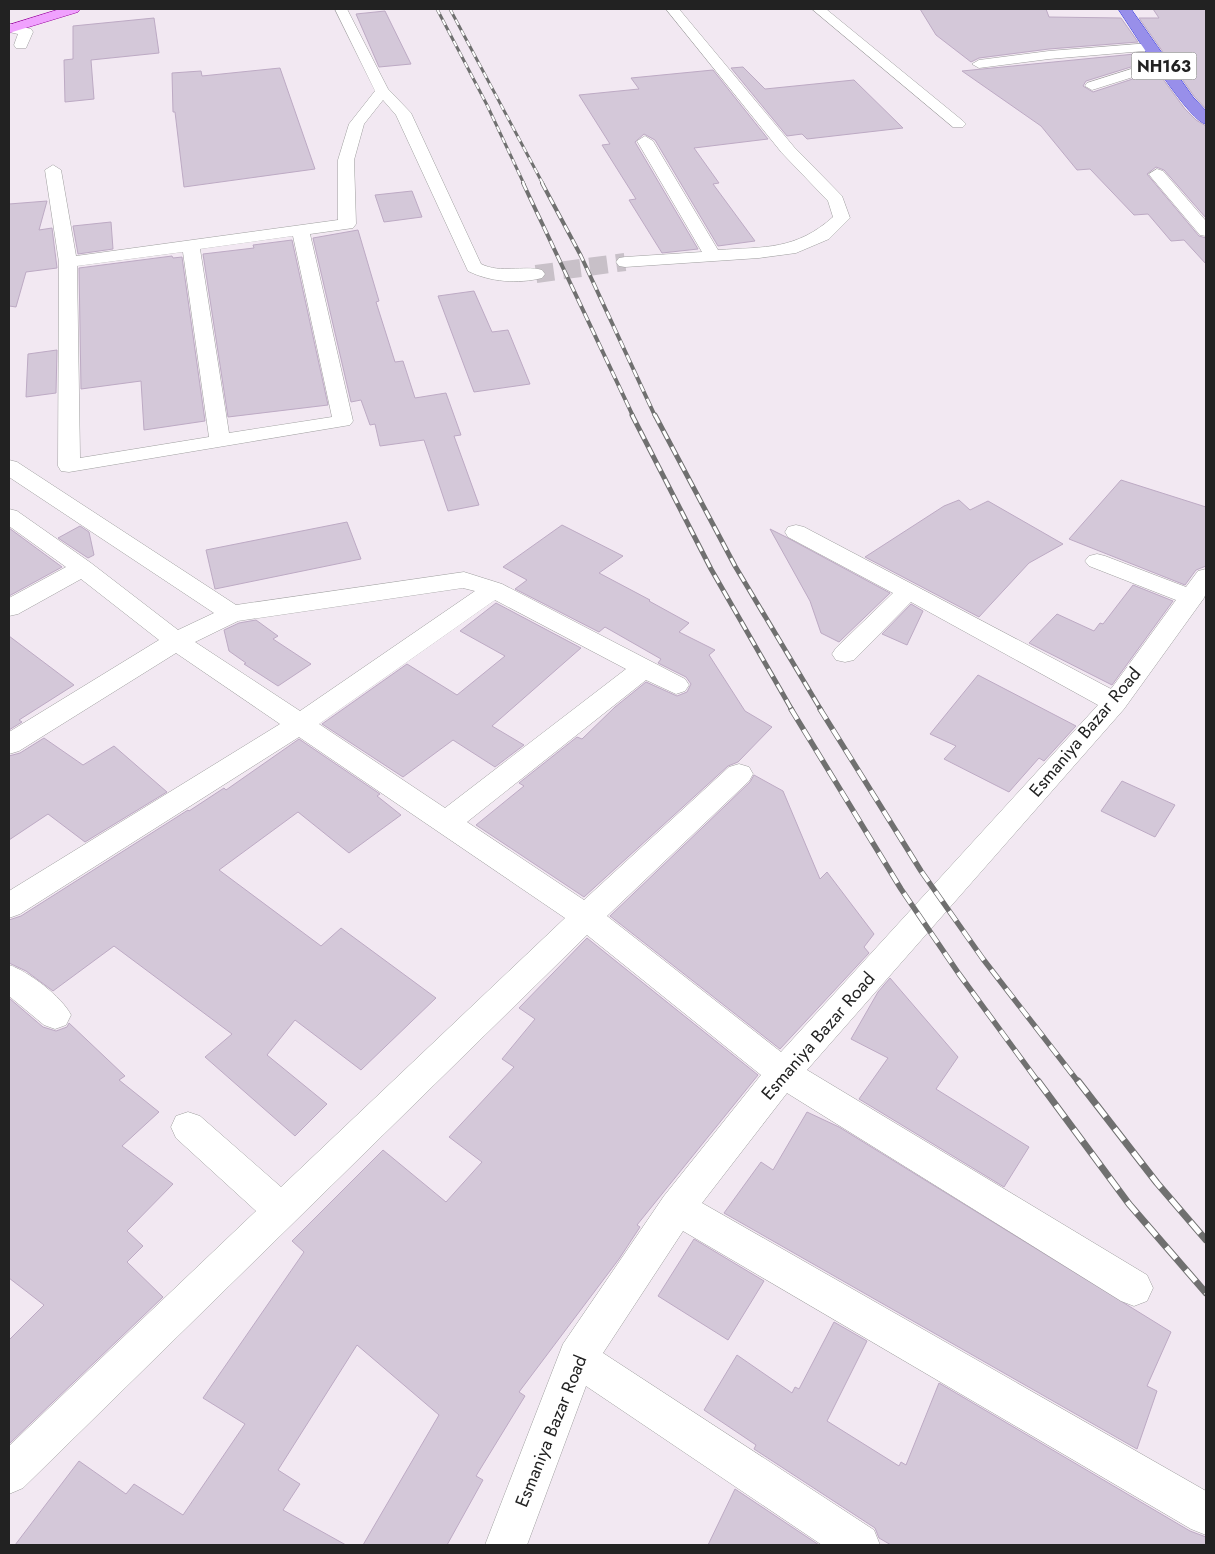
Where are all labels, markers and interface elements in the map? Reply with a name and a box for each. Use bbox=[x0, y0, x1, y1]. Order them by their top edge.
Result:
road number: NH163 bbox=[1132, 52, 1196, 80]
street label: Esmaniya Bazar Road bbox=[1023, 662, 1147, 802]
street label: Esmaniya Bazar Road bbox=[755, 966, 881, 1106]
street label: Esmaniya Bazar Road bbox=[509, 1351, 593, 1511]

